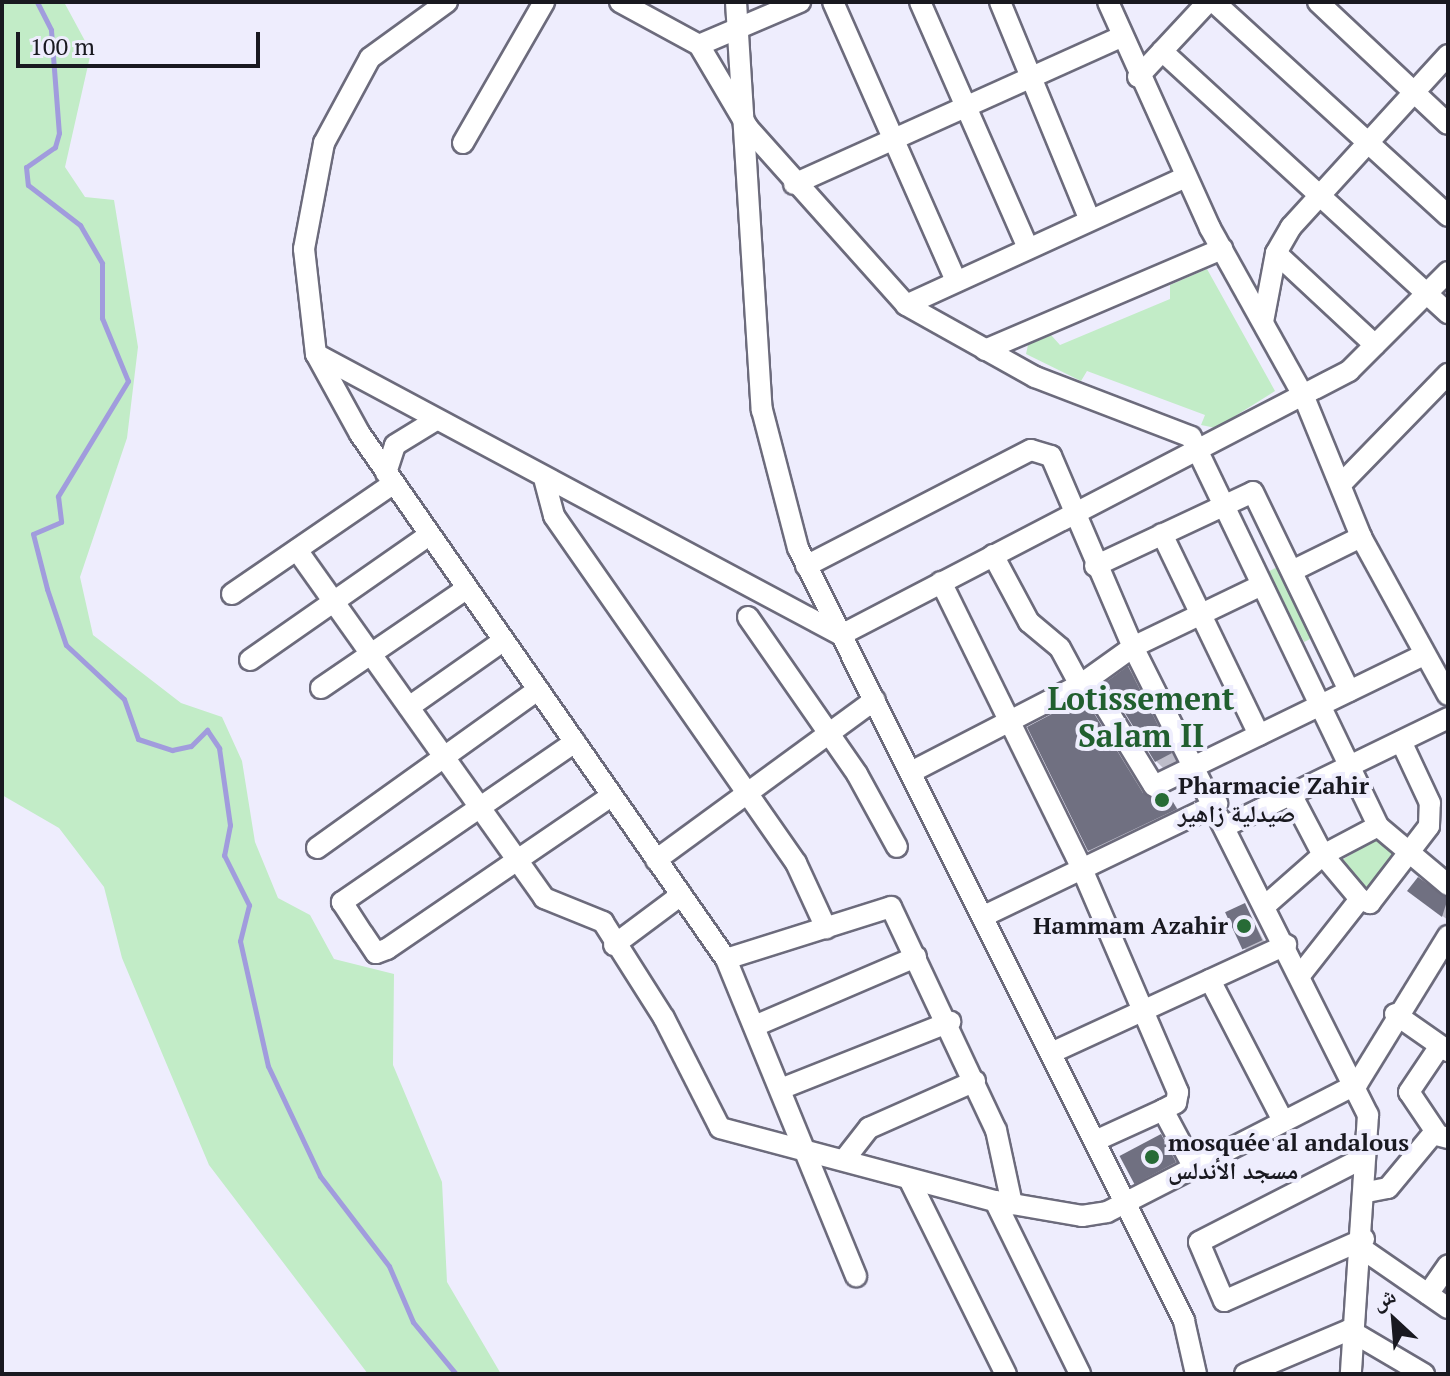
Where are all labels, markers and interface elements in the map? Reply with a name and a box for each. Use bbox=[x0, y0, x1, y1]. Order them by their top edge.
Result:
scale bar bbox=[20, 16, 264, 66]
text: 100 m bbox=[30, 30, 95, 62]
district label: Lotissement Salam II bbox=[1047, 680, 1235, 755]
place label: Pharmacie Zahir صيدلية زاهير bbox=[1178, 772, 1369, 828]
marker: Pharmacie Zahir صيدلية زاهير bbox=[1153, 791, 1171, 809]
place label: Hammam Azahir bbox=[1033, 912, 1228, 940]
marker: Hammam Azahir bbox=[1235, 917, 1253, 935]
place label: mosquée al andalous مسجد الأندلس bbox=[1168, 1129, 1409, 1185]
marker: mosquée al andalous مسجد الأندلس bbox=[1143, 1148, 1161, 1166]
north arrow bbox=[1354, 1280, 1434, 1360]
text: ش bbox=[1366, 1280, 1400, 1316]

